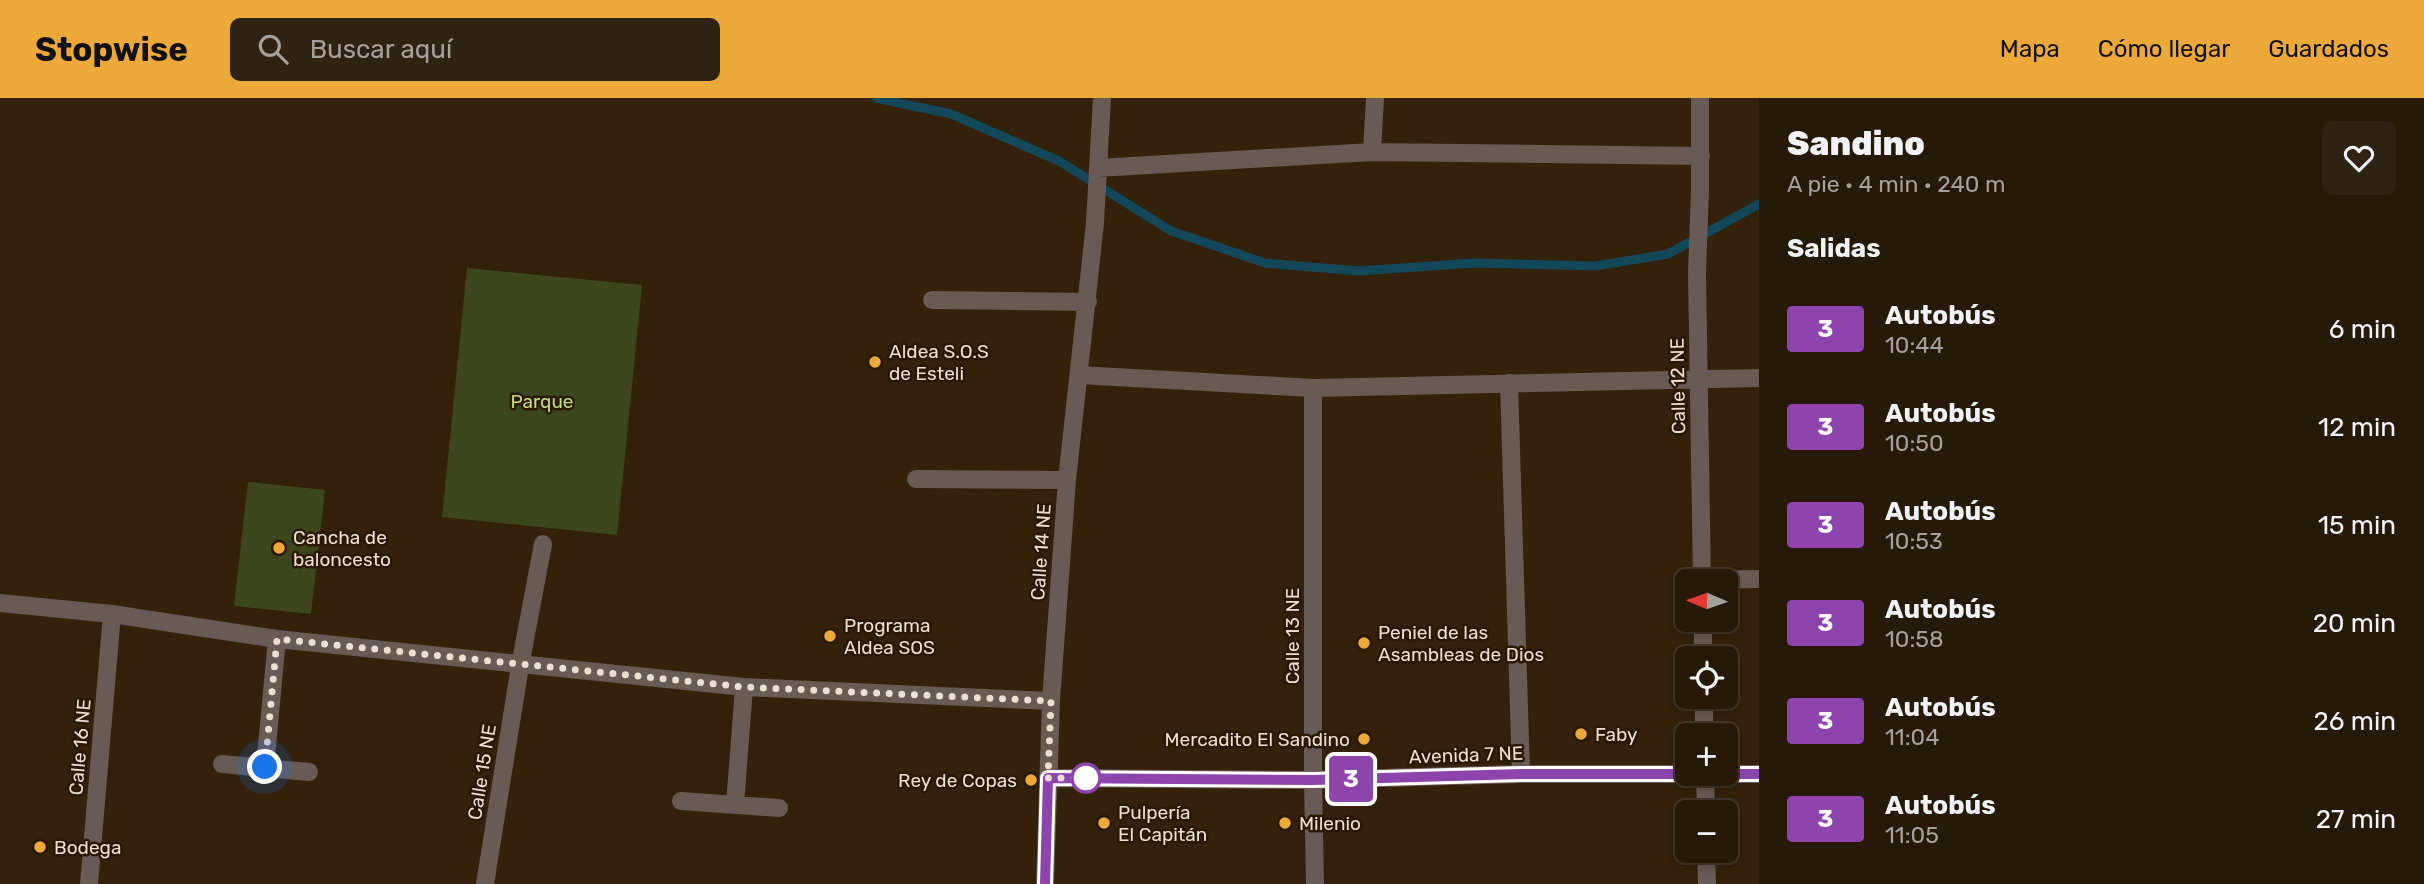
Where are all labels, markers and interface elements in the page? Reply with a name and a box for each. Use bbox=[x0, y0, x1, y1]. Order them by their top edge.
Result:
search box bbox=[230, 18, 720, 81]
text: Stopwise bbox=[35, 30, 188, 69]
icon: search bbox=[254, 30, 292, 68]
text: Buscar aquí bbox=[310, 34, 452, 65]
text: Mapa bbox=[2000, 35, 2060, 63]
text: Cómo llegar bbox=[2098, 35, 2230, 63]
text: Guardados bbox=[2268, 35, 2389, 63]
button: heart bbox=[2322, 121, 2396, 195]
text: Sandino bbox=[1787, 124, 1925, 163]
text: A pie · 4 min · 240 m bbox=[1787, 170, 2005, 198]
text: Salidas bbox=[1787, 233, 1881, 264]
text: Autobús bbox=[1885, 300, 1996, 331]
text: 6 min bbox=[2329, 314, 2396, 345]
text: 3 bbox=[1818, 315, 1833, 343]
text: 10:44 bbox=[1885, 331, 1944, 359]
street label: Calle 12 NE bbox=[1666, 338, 1690, 434]
place label: Aldea S.O.S de Esteli bbox=[889, 340, 989, 385]
marker: Aldea S.O.S de Esteli bbox=[867, 354, 883, 370]
park label: Parque bbox=[511, 390, 573, 413]
text: Autobús bbox=[1885, 398, 1996, 429]
text: 12 min bbox=[2318, 412, 2396, 443]
text: 3 bbox=[1818, 413, 1833, 441]
text: 10:50 bbox=[1885, 429, 1944, 457]
text: Autobús bbox=[1885, 496, 1996, 527]
street label: Calle 14 NE bbox=[1026, 503, 1056, 601]
text: 15 min bbox=[2318, 510, 2396, 541]
text: 3 bbox=[1818, 511, 1833, 539]
place label: Cancha de baloncesto bbox=[293, 526, 391, 571]
text: 10:53 bbox=[1885, 527, 1943, 555]
marker: Cancha de baloncesto bbox=[271, 540, 287, 556]
north arrow bbox=[1675, 569, 1738, 632]
map controls bbox=[1675, 569, 1738, 863]
street label: Calle 13 NE bbox=[1281, 588, 1304, 684]
text: Autobús bbox=[1885, 594, 1996, 625]
text: 20 min bbox=[2313, 608, 2396, 639]
text: 3 bbox=[1818, 609, 1833, 637]
place label: Programa Aldea SOS bbox=[844, 614, 935, 659]
place label: Peniel de las Asambleas de Dios bbox=[1378, 621, 1544, 666]
text: 10:58 bbox=[1885, 625, 1944, 653]
marker: Programa Aldea SOS bbox=[822, 628, 838, 644]
marker: Peniel de las Asambleas de Dios bbox=[1356, 635, 1372, 651]
button: locate bbox=[1675, 646, 1738, 709]
text: Autobús bbox=[1885, 692, 1996, 723]
street label: Calle 16 NE bbox=[64, 698, 96, 796]
text: 26 min bbox=[2314, 706, 2396, 737]
text: 3 bbox=[1818, 707, 1833, 735]
street label: Calle 15 NE bbox=[463, 723, 501, 821]
place label: Faby bbox=[1595, 723, 1637, 746]
button: + bbox=[1675, 723, 1738, 786]
text: 11:04 bbox=[1885, 723, 1939, 751]
marker: Faby bbox=[1573, 726, 1589, 742]
place label: Mercadito El Sandino bbox=[1164, 728, 1350, 751]
marker: Mercadito El Sandino bbox=[1356, 731, 1372, 747]
street label: Avenida 7 NE bbox=[1408, 742, 1524, 768]
your location bbox=[247, 749, 282, 784]
line badge: 3 bbox=[1328, 756, 1374, 802]
unlabelled marker bbox=[1071, 763, 1101, 793]
text: 3 bbox=[1343, 765, 1359, 793]
place label: Rey de Copas bbox=[898, 769, 1017, 792]
marker: Rey de Copas bbox=[1023, 772, 1039, 788]
text: Autobús bbox=[1885, 790, 1996, 821]
button: − bbox=[1675, 800, 1738, 863]
place label: Pulpería El Capitán bbox=[1118, 801, 1207, 846]
text: 27 min bbox=[2316, 804, 2396, 835]
text: 3 bbox=[1818, 805, 1833, 833]
place label: Milenio bbox=[1299, 812, 1361, 835]
marker: Pulpería El Capitán bbox=[1096, 815, 1112, 831]
marker: Milenio bbox=[1277, 815, 1293, 831]
text: 11:05 bbox=[1885, 821, 1939, 849]
place label: Bodega bbox=[54, 836, 121, 859]
marker: Bodega bbox=[32, 839, 48, 855]

